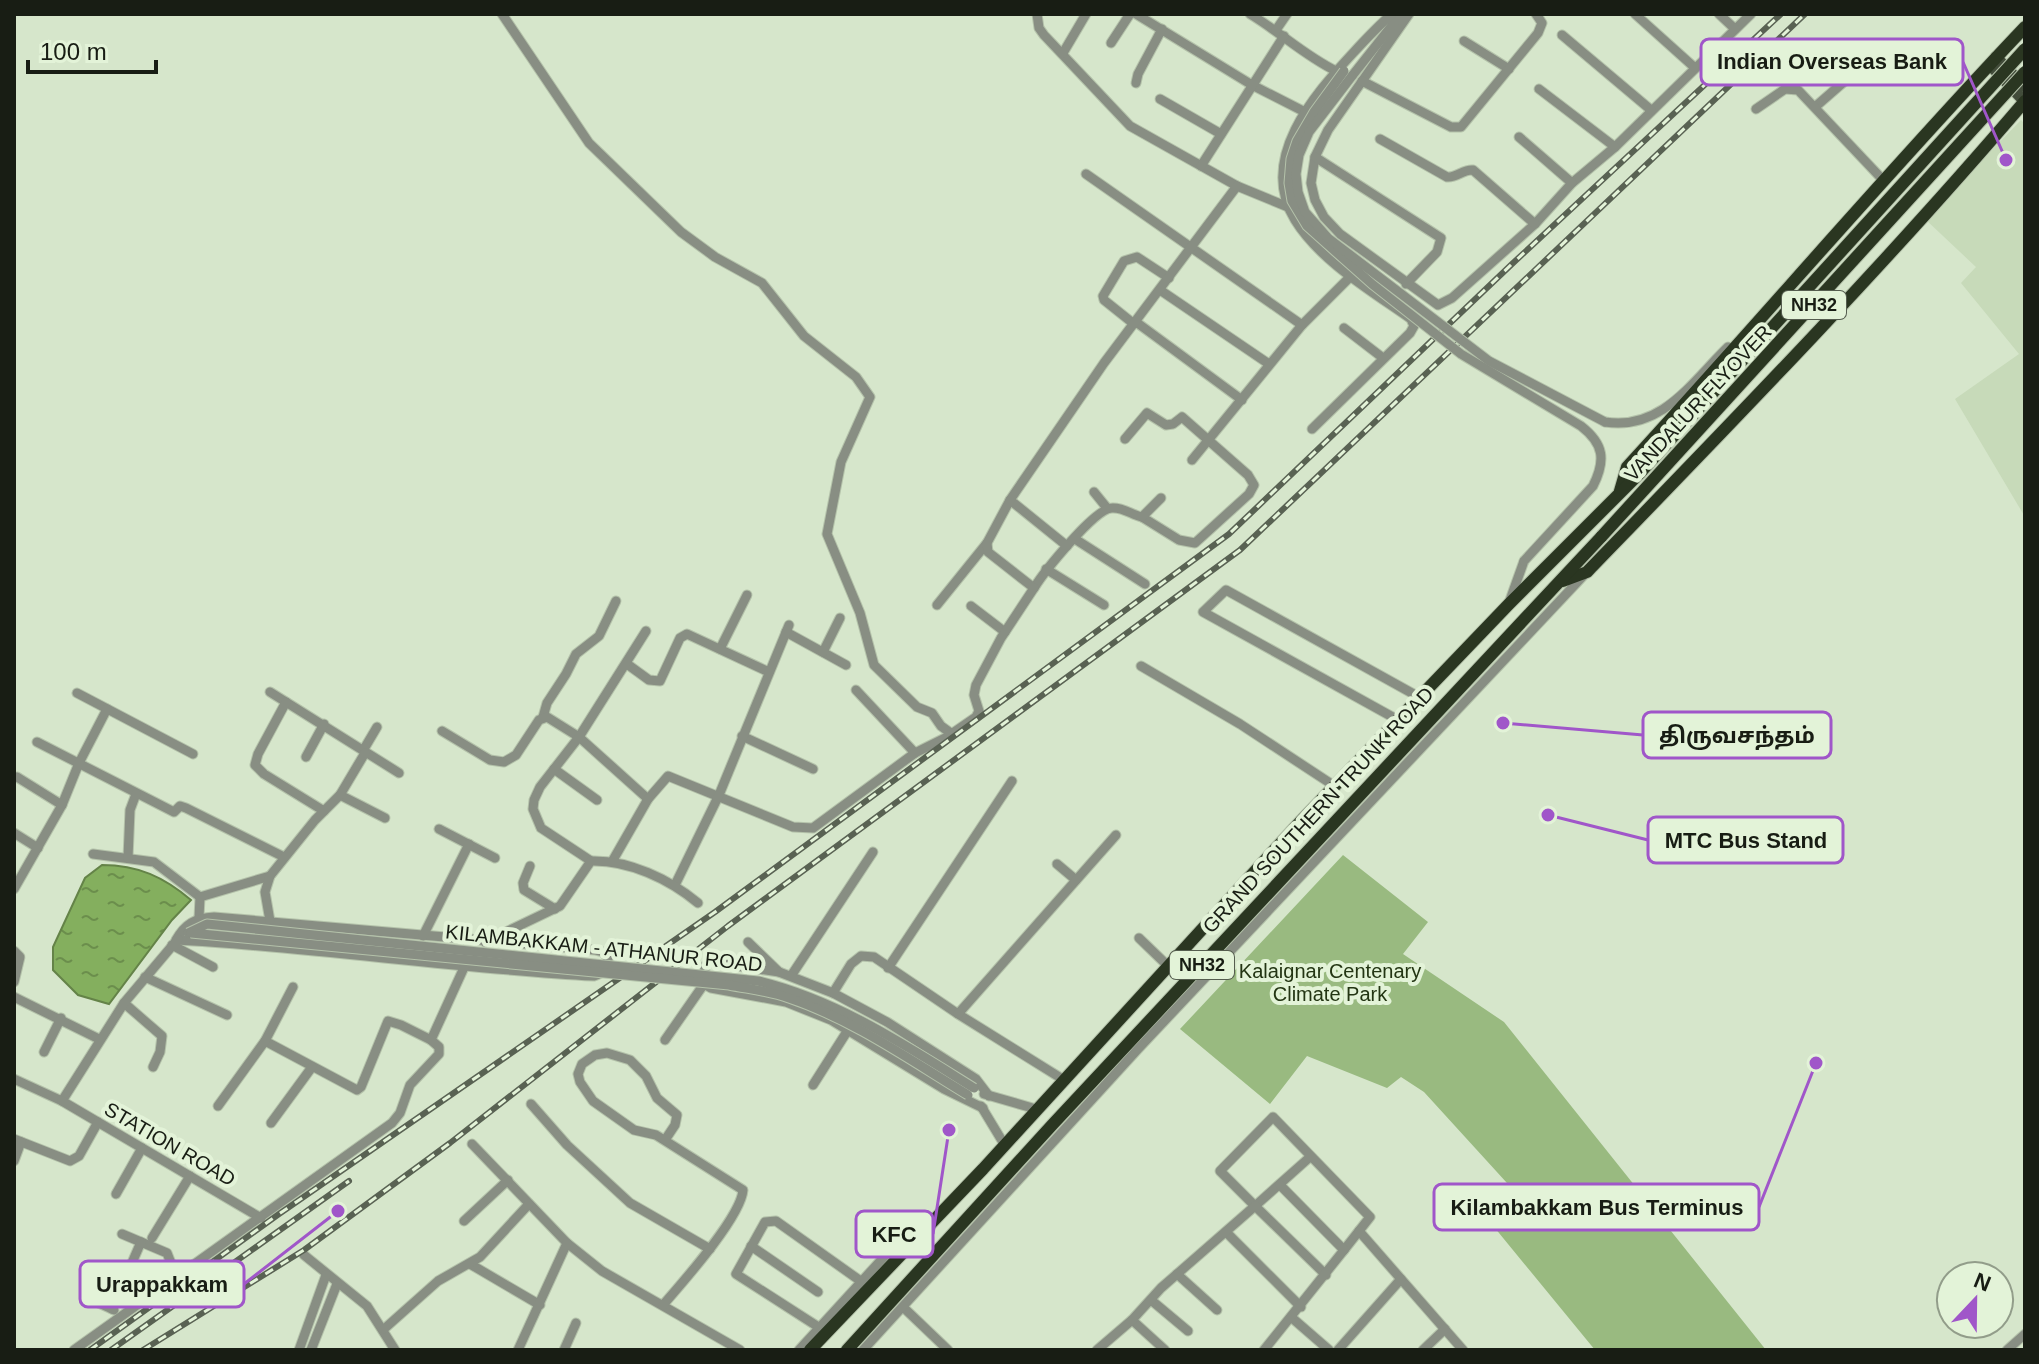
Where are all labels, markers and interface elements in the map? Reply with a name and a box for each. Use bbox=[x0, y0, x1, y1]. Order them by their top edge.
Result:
scale bar bbox=[28, 24, 156, 74]
text: 100 m bbox=[40, 38, 107, 65]
callout: Indian Overseas Bank bbox=[1701, 39, 1963, 85]
text: Indian Overseas Bank bbox=[1717, 49, 1948, 74]
road number: NH32 bbox=[1782, 291, 1846, 319]
street label: VANDALUR FLYOVER bbox=[1620, 321, 1776, 485]
street label: GRAND SOUTHERN TRUNK ROAD bbox=[1198, 683, 1438, 937]
callout: திருவசந்தம் bbox=[1643, 712, 1831, 758]
text: திருவசந்தம் bbox=[1659, 723, 1815, 750]
callout: MTC Bus Stand bbox=[1648, 817, 1843, 863]
text: MTC Bus Stand bbox=[1665, 828, 1827, 853]
street label: KILAMBAKKAM - ATHANUR ROAD bbox=[444, 920, 764, 976]
road number: NH32 bbox=[1170, 951, 1234, 979]
park label: Kalaignar Centenary Climate Park bbox=[1239, 960, 1421, 1005]
street label: STATION ROAD bbox=[101, 1098, 239, 1190]
callout: Kilambakkam Bus Terminus bbox=[1434, 1184, 1759, 1230]
text: Kilambakkam Bus Terminus bbox=[1450, 1195, 1744, 1220]
callout: KFC bbox=[856, 1211, 933, 1257]
text: KFC bbox=[871, 1222, 917, 1247]
north arrow bbox=[1935, 1260, 2015, 1340]
callout: Urappakkam bbox=[80, 1261, 244, 1307]
text: N bbox=[1970, 1267, 1994, 1296]
text: Urappakkam bbox=[96, 1272, 228, 1297]

